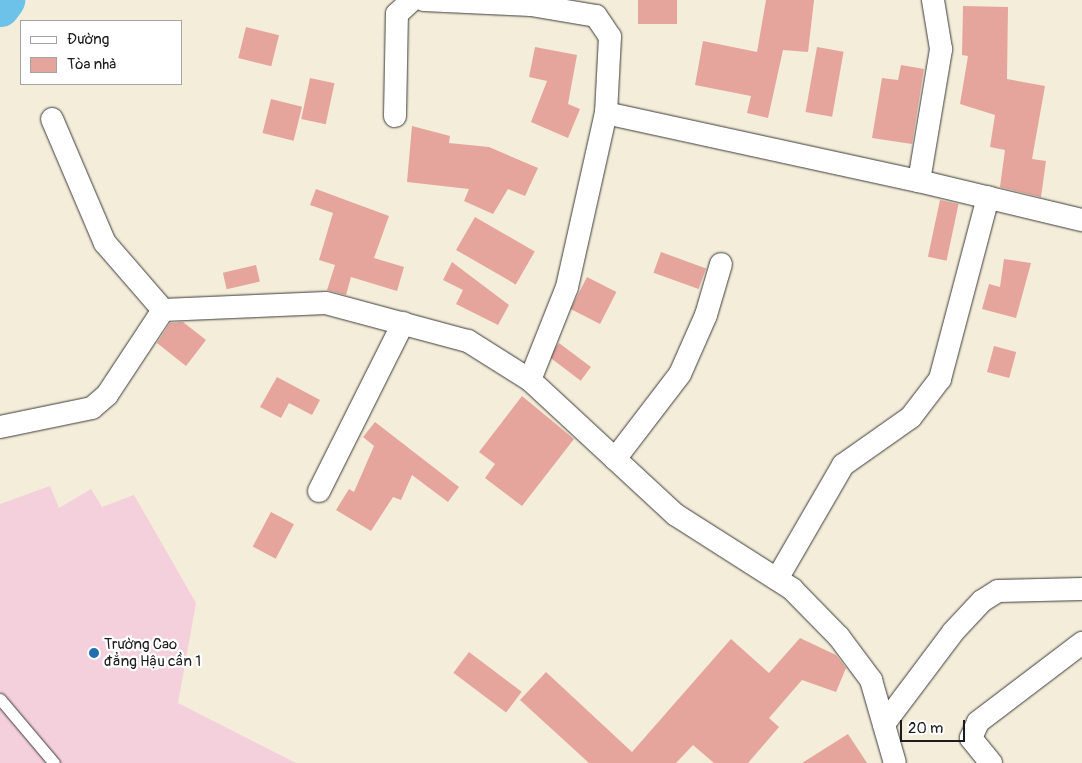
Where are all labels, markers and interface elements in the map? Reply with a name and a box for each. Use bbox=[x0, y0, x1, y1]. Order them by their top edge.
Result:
legend bbox=[20, 20, 182, 85]
text: Đường bbox=[67, 30, 109, 49]
text: Tòa nhà bbox=[67, 55, 116, 74]
place label: Trường Cao đẳng Hậu cần 1 bbox=[104, 635, 201, 670]
marker: Trường Cao đẳng Hậu cần 1 bbox=[88, 647, 100, 659]
scale bar bbox=[902, 710, 967, 742]
text: 20 m bbox=[908, 719, 943, 738]

